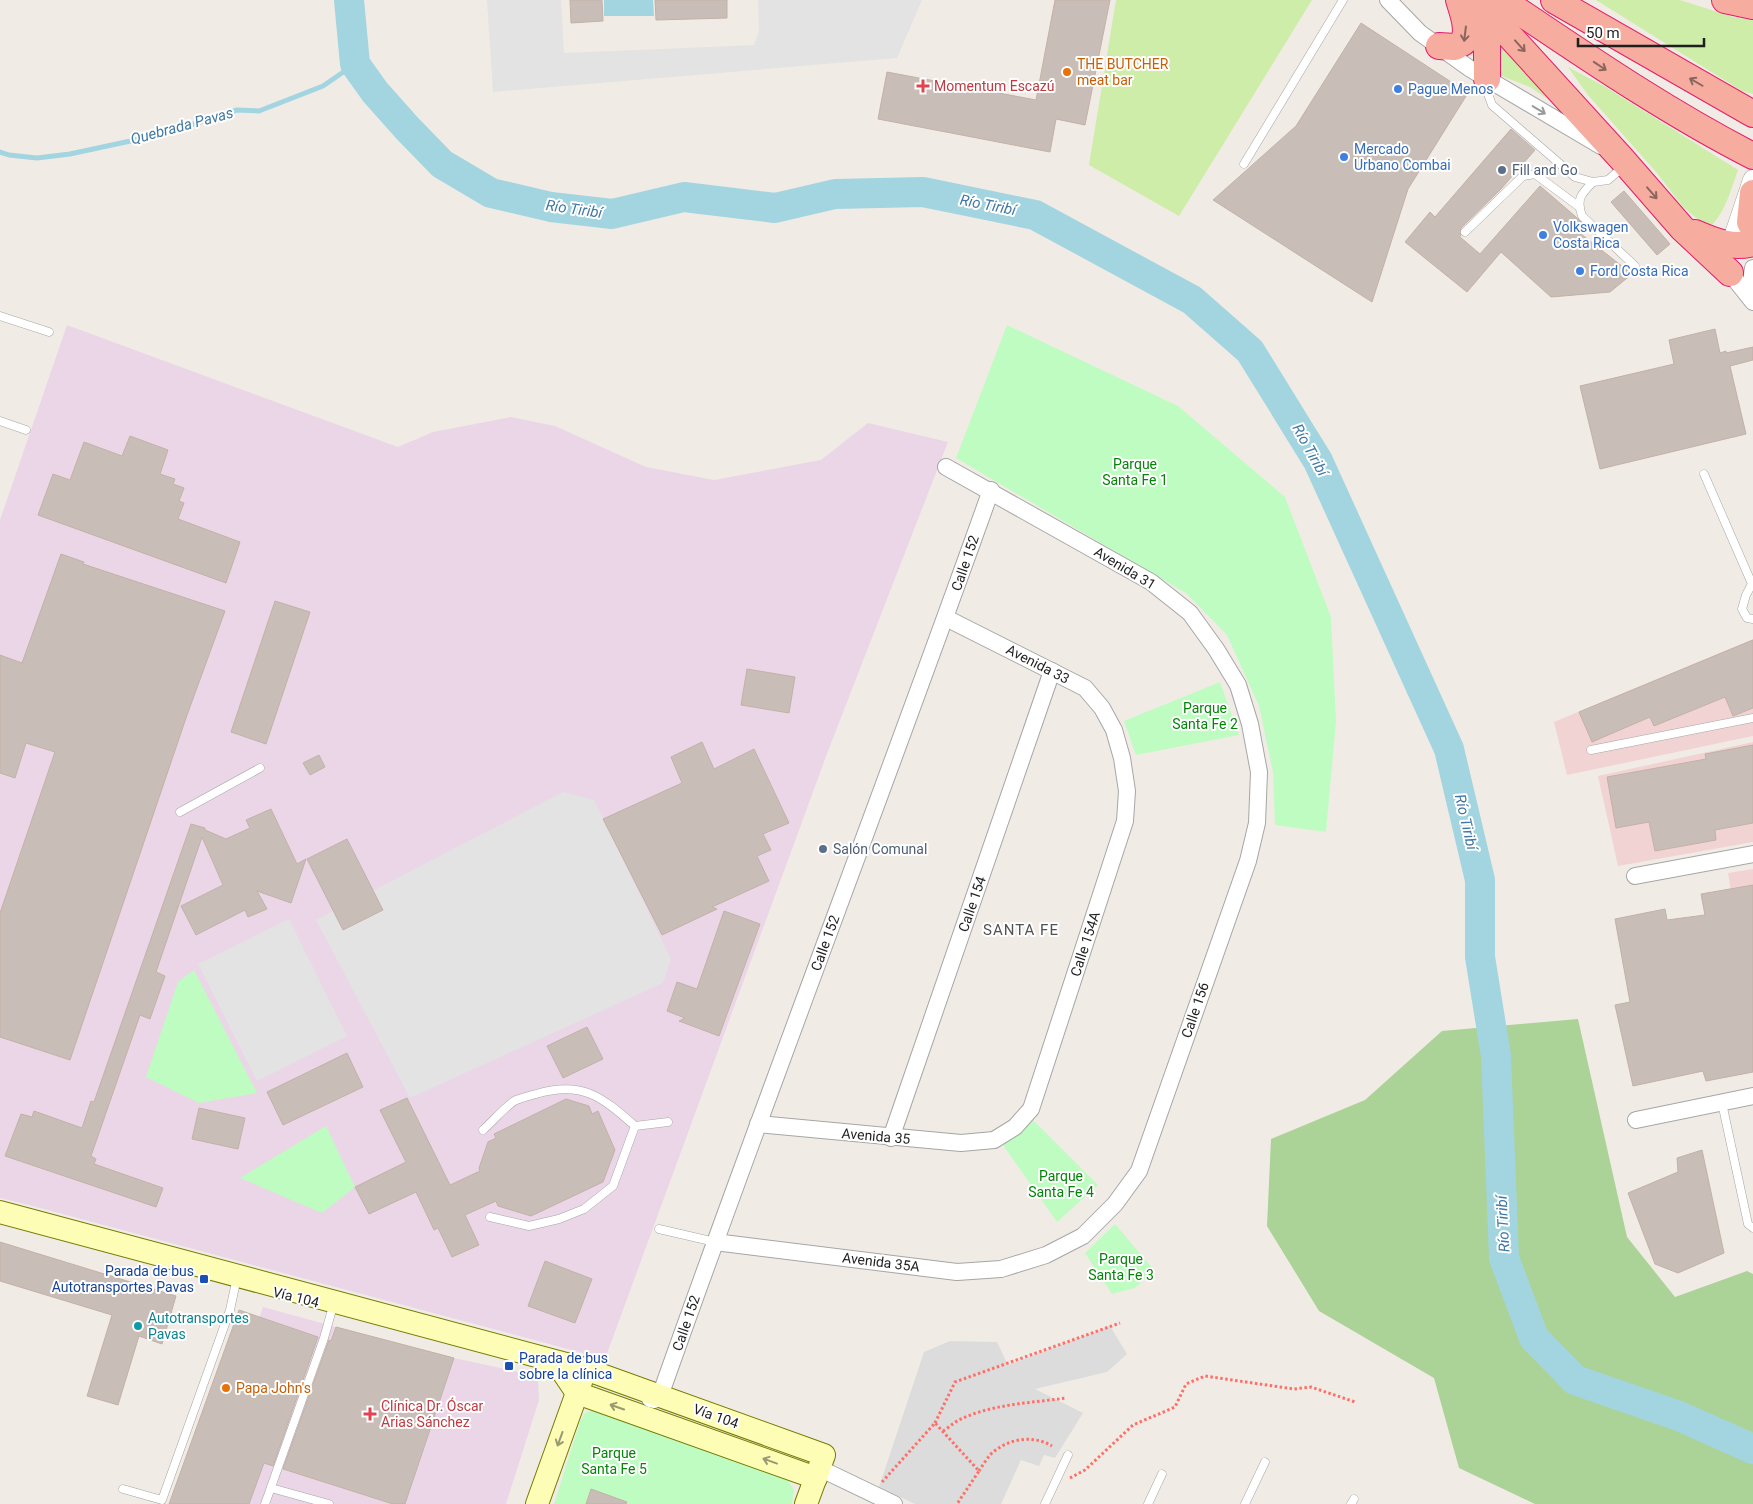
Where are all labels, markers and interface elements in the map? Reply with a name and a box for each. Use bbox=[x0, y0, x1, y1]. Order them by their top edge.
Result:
scale bar bbox=[1578, 15, 1704, 47]
text: 50 m bbox=[1586, 24, 1620, 42]
one-way arrow bbox=[1460, 26, 1469, 42]
one-way arrow bbox=[1514, 40, 1526, 53]
place label: THE BUTCHER meat bar bbox=[1077, 56, 1169, 88]
one-way arrow bbox=[1593, 61, 1607, 71]
marker: THE BUTCHER meat bar bbox=[1061, 66, 1073, 78]
one-way arrow bbox=[1689, 77, 1704, 86]
place label: Momentum Escazú bbox=[934, 78, 1054, 94]
marker: Momentum Escazú bbox=[916, 79, 930, 93]
place label: Pague Menos bbox=[1408, 81, 1493, 97]
marker: Pague Menos bbox=[1392, 83, 1404, 95]
water label: Quebrada Pavas bbox=[129, 104, 235, 148]
one-way arrow bbox=[1531, 105, 1545, 115]
place label: Mercado Urbano Combai bbox=[1354, 141, 1451, 173]
marker: Mercado Urbano Combai bbox=[1338, 151, 1350, 163]
place label: Fill and Go bbox=[1512, 162, 1578, 178]
marker: Fill and Go bbox=[1496, 164, 1508, 176]
one-way arrow bbox=[1646, 187, 1658, 200]
water label: Río Tiribí bbox=[958, 191, 1020, 220]
water label: Río Tiribí bbox=[545, 196, 606, 222]
place label: Volkswagen Costa Rica bbox=[1553, 219, 1628, 251]
marker: Volkswagen Costa Rica bbox=[1537, 229, 1549, 241]
place label: Ford Costa Rica bbox=[1590, 263, 1689, 279]
marker: Ford Costa Rica bbox=[1574, 265, 1586, 277]
water label: Río Tiribí bbox=[1288, 421, 1333, 481]
park label: Parque Santa Fe 1 bbox=[1102, 456, 1168, 488]
street label: Calle 152 bbox=[948, 533, 982, 593]
street label: Avenida 31 bbox=[1091, 543, 1159, 593]
street label: Avenida 33 bbox=[1004, 641, 1072, 687]
park label: Parque Santa Fe 2 bbox=[1172, 700, 1238, 732]
water label: Río Tiribí bbox=[1451, 792, 1482, 854]
place label: Salón Comunal bbox=[833, 841, 927, 857]
marker: Salón Comunal bbox=[817, 843, 829, 855]
street label: Calle 154 bbox=[955, 874, 989, 934]
street label: Calle 154A bbox=[1067, 910, 1103, 978]
street label: Calle 152 bbox=[808, 913, 842, 973]
district label: SANTA FE bbox=[983, 921, 1059, 939]
street label: Calle 156 bbox=[1178, 980, 1212, 1040]
street label: Avenida 35 bbox=[841, 1125, 911, 1147]
park label: Parque Santa Fe 4 bbox=[1028, 1168, 1094, 1200]
water label: Río Tiribí bbox=[1492, 1193, 1513, 1253]
street label: Avenida 35A bbox=[841, 1249, 921, 1275]
park label: Parque Santa Fe 3 bbox=[1088, 1251, 1154, 1283]
place label: Parada de bus Autotransportes Pavas bbox=[52, 1263, 194, 1295]
marker: Parada de bus Autotransportes Pavas bbox=[198, 1273, 210, 1285]
street label: Vía 104 bbox=[271, 1284, 321, 1310]
street label: Calle 152 bbox=[669, 1293, 703, 1353]
place label: Autotransportes Pavas bbox=[148, 1310, 249, 1342]
marker: Autotransportes Pavas bbox=[132, 1320, 144, 1332]
place label: Parada de bus sobre la clínica bbox=[519, 1350, 612, 1382]
marker: Parada de bus sobre la clínica bbox=[503, 1360, 515, 1372]
place label: Papa John's bbox=[236, 1380, 311, 1396]
marker: Papa John's bbox=[220, 1382, 232, 1394]
place label: Clínica Dr. Óscar Arias Sánchez bbox=[381, 1397, 484, 1430]
street label: Vía 104 bbox=[691, 1400, 741, 1432]
one-way arrow bbox=[609, 1402, 625, 1411]
marker: Clínica Dr. Óscar Arias Sánchez bbox=[363, 1407, 377, 1421]
one-way arrow bbox=[555, 1431, 564, 1446]
park label: Parque Santa Fe 5 bbox=[581, 1445, 647, 1477]
one-way arrow bbox=[762, 1456, 778, 1465]

